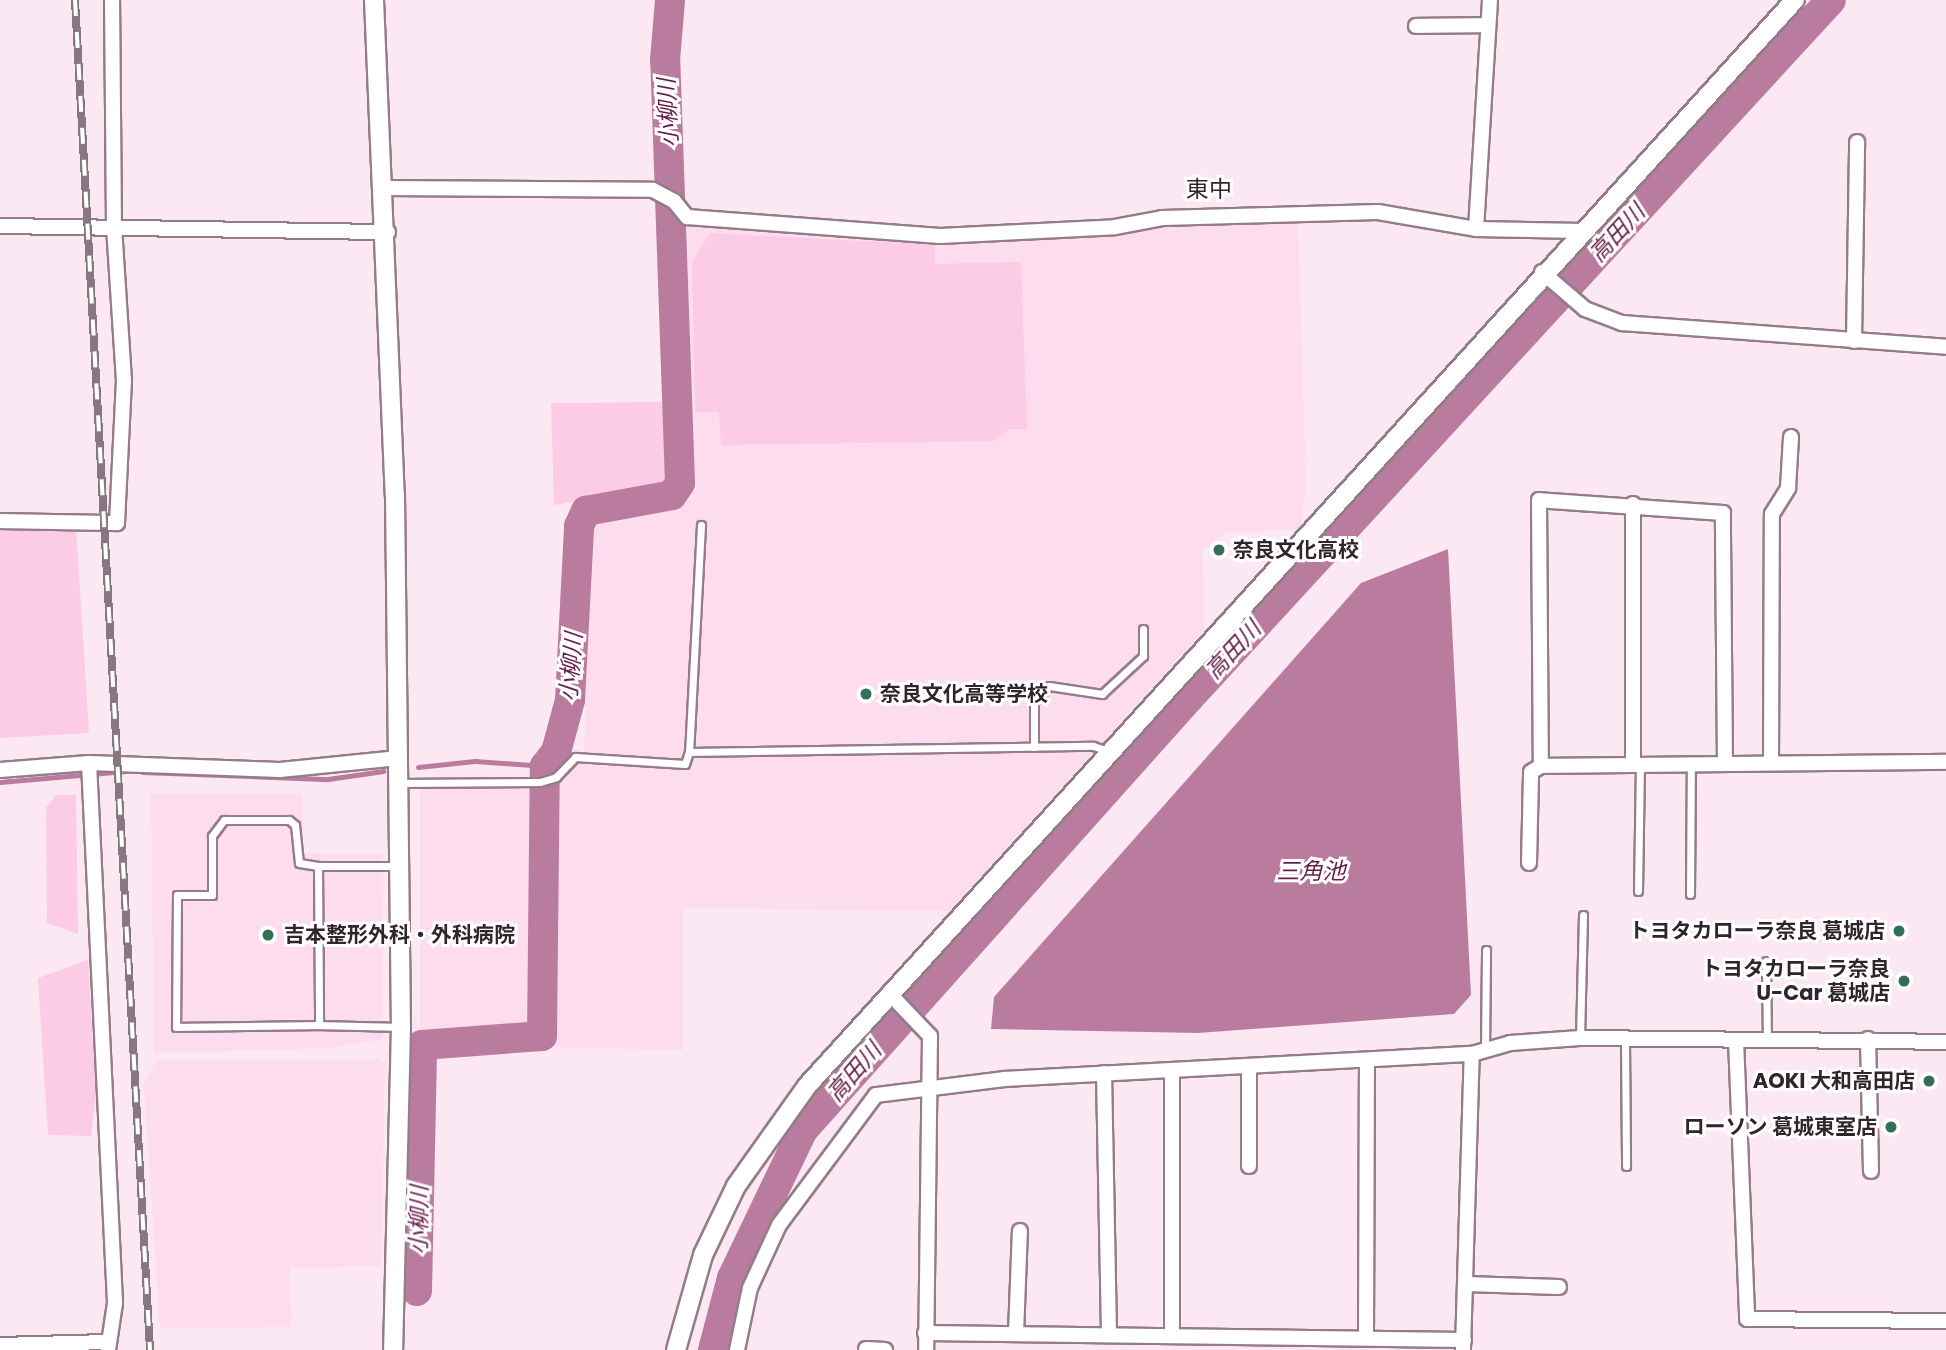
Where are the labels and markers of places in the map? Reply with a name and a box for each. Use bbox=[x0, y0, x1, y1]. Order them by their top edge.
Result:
place label: 奈良文化高校 bbox=[1233, 537, 1359, 563]
marker: 奈良文化高校 bbox=[1211, 542, 1227, 558]
place label: 奈良文化高等学校 bbox=[880, 681, 1048, 707]
marker: 奈良文化高等学校 bbox=[858, 686, 874, 702]
place label: トヨタカローラ奈良 葛城店 bbox=[1629, 918, 1885, 944]
place label: 吉本整形外科・外科病院 bbox=[284, 922, 515, 948]
marker: トヨタカローラ奈良 葛城店 bbox=[1891, 923, 1907, 939]
marker: 吉本整形外科・外科病院 bbox=[258, 925, 278, 945]
place label: トヨタカローラ奈良 U-Car 葛城店 bbox=[1701, 956, 1890, 1006]
marker: トヨタカローラ奈良 U-Car 葛城店 bbox=[1896, 973, 1912, 989]
place label: AOKI 大和高田店 bbox=[1753, 1068, 1915, 1094]
marker: AOKI 大和高田店 bbox=[1921, 1073, 1937, 1089]
place label: ローソン 葛城東室店 bbox=[1684, 1114, 1877, 1140]
marker: ローソン 葛城東室店 bbox=[1883, 1119, 1899, 1135]

